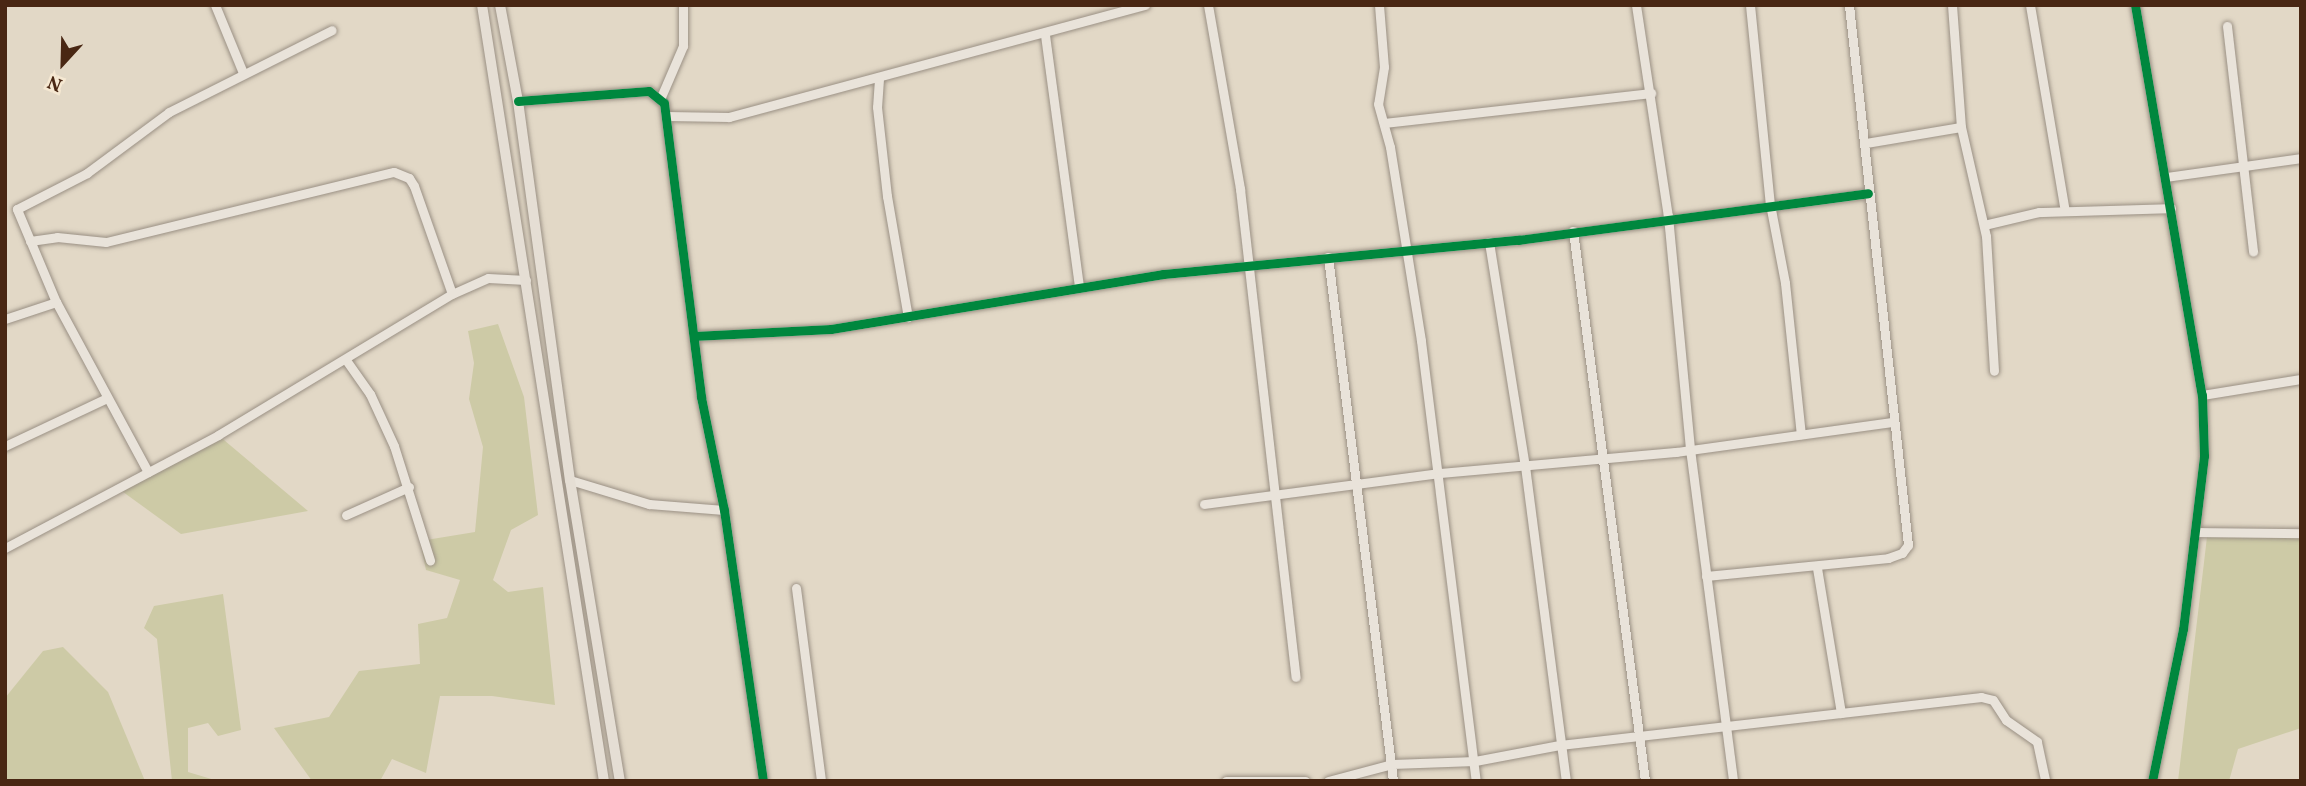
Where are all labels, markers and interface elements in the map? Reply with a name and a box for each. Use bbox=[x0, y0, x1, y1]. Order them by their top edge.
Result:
north arrow bbox=[28, 28, 98, 98]
text: N bbox=[44, 68, 66, 97]

